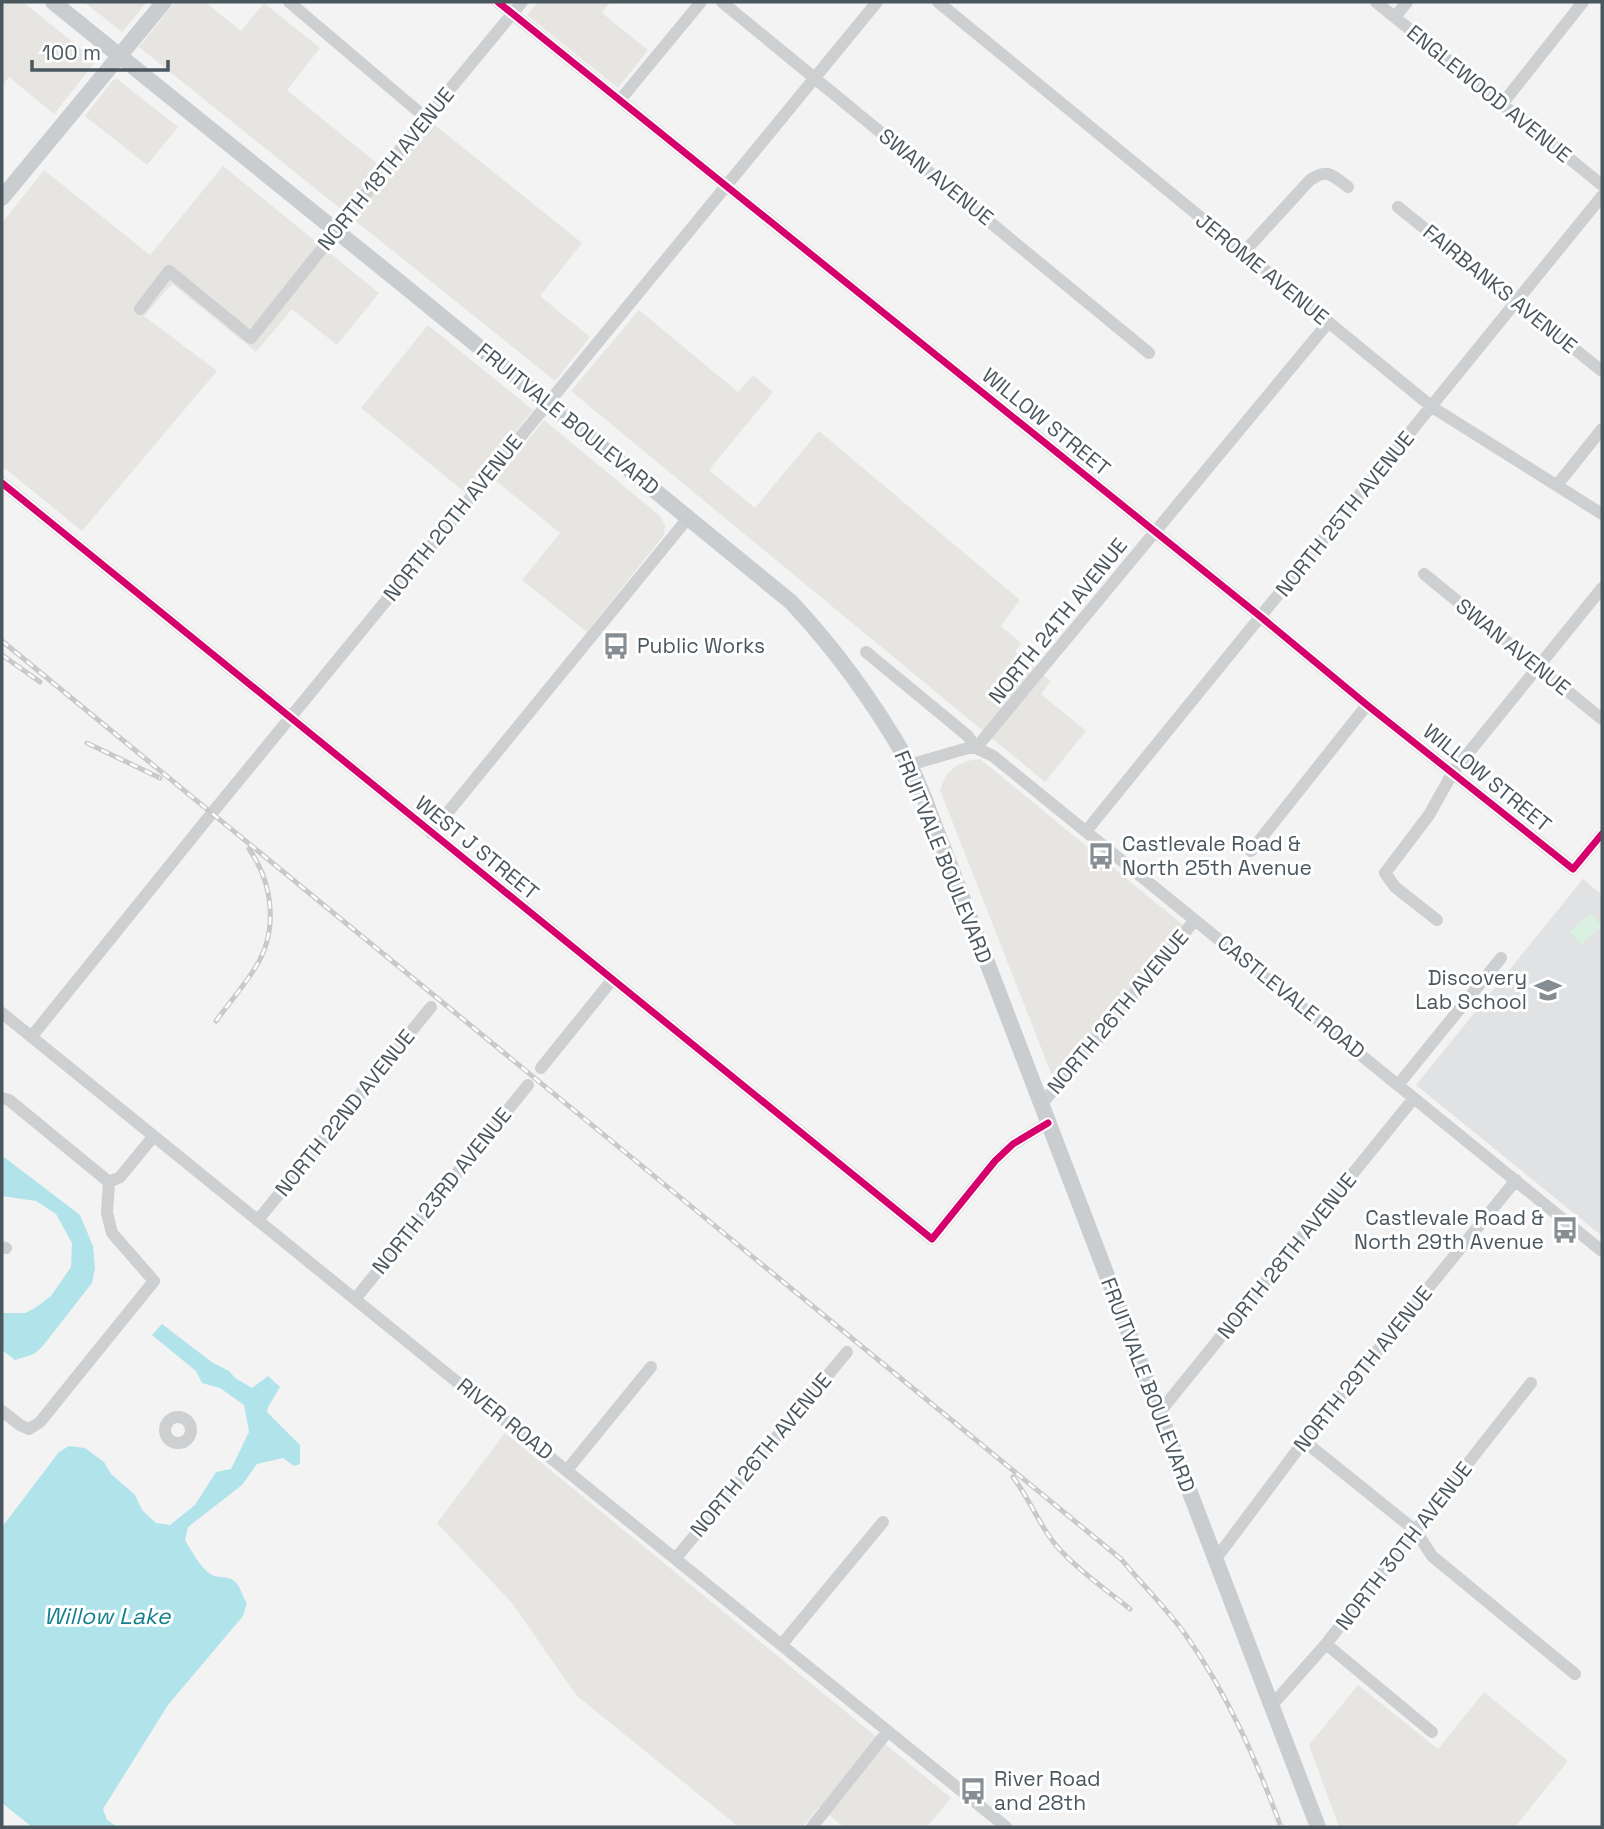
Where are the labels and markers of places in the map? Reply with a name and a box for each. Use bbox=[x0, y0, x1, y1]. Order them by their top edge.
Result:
bus stop icon: Public Works bbox=[601, 631, 631, 661]
place label: Public Works bbox=[637, 632, 765, 659]
place label: Castlevale Road & North 25th Avenue bbox=[1122, 830, 1312, 881]
bus stop icon: Castlevale Road & North 25th Avenue bbox=[1086, 841, 1116, 871]
place label: Discovery Lab School bbox=[1415, 964, 1527, 1015]
school or university icon: Discovery Lab School bbox=[1533, 975, 1563, 1005]
place label: Castlevale Road & North 29th Avenue bbox=[1354, 1204, 1544, 1255]
bus stop icon: Castlevale Road & North 29th Avenue bbox=[1550, 1215, 1580, 1245]
place label: River Road and 28th bbox=[994, 1765, 1101, 1816]
bus stop icon: River Road and 28th bbox=[958, 1776, 988, 1806]

